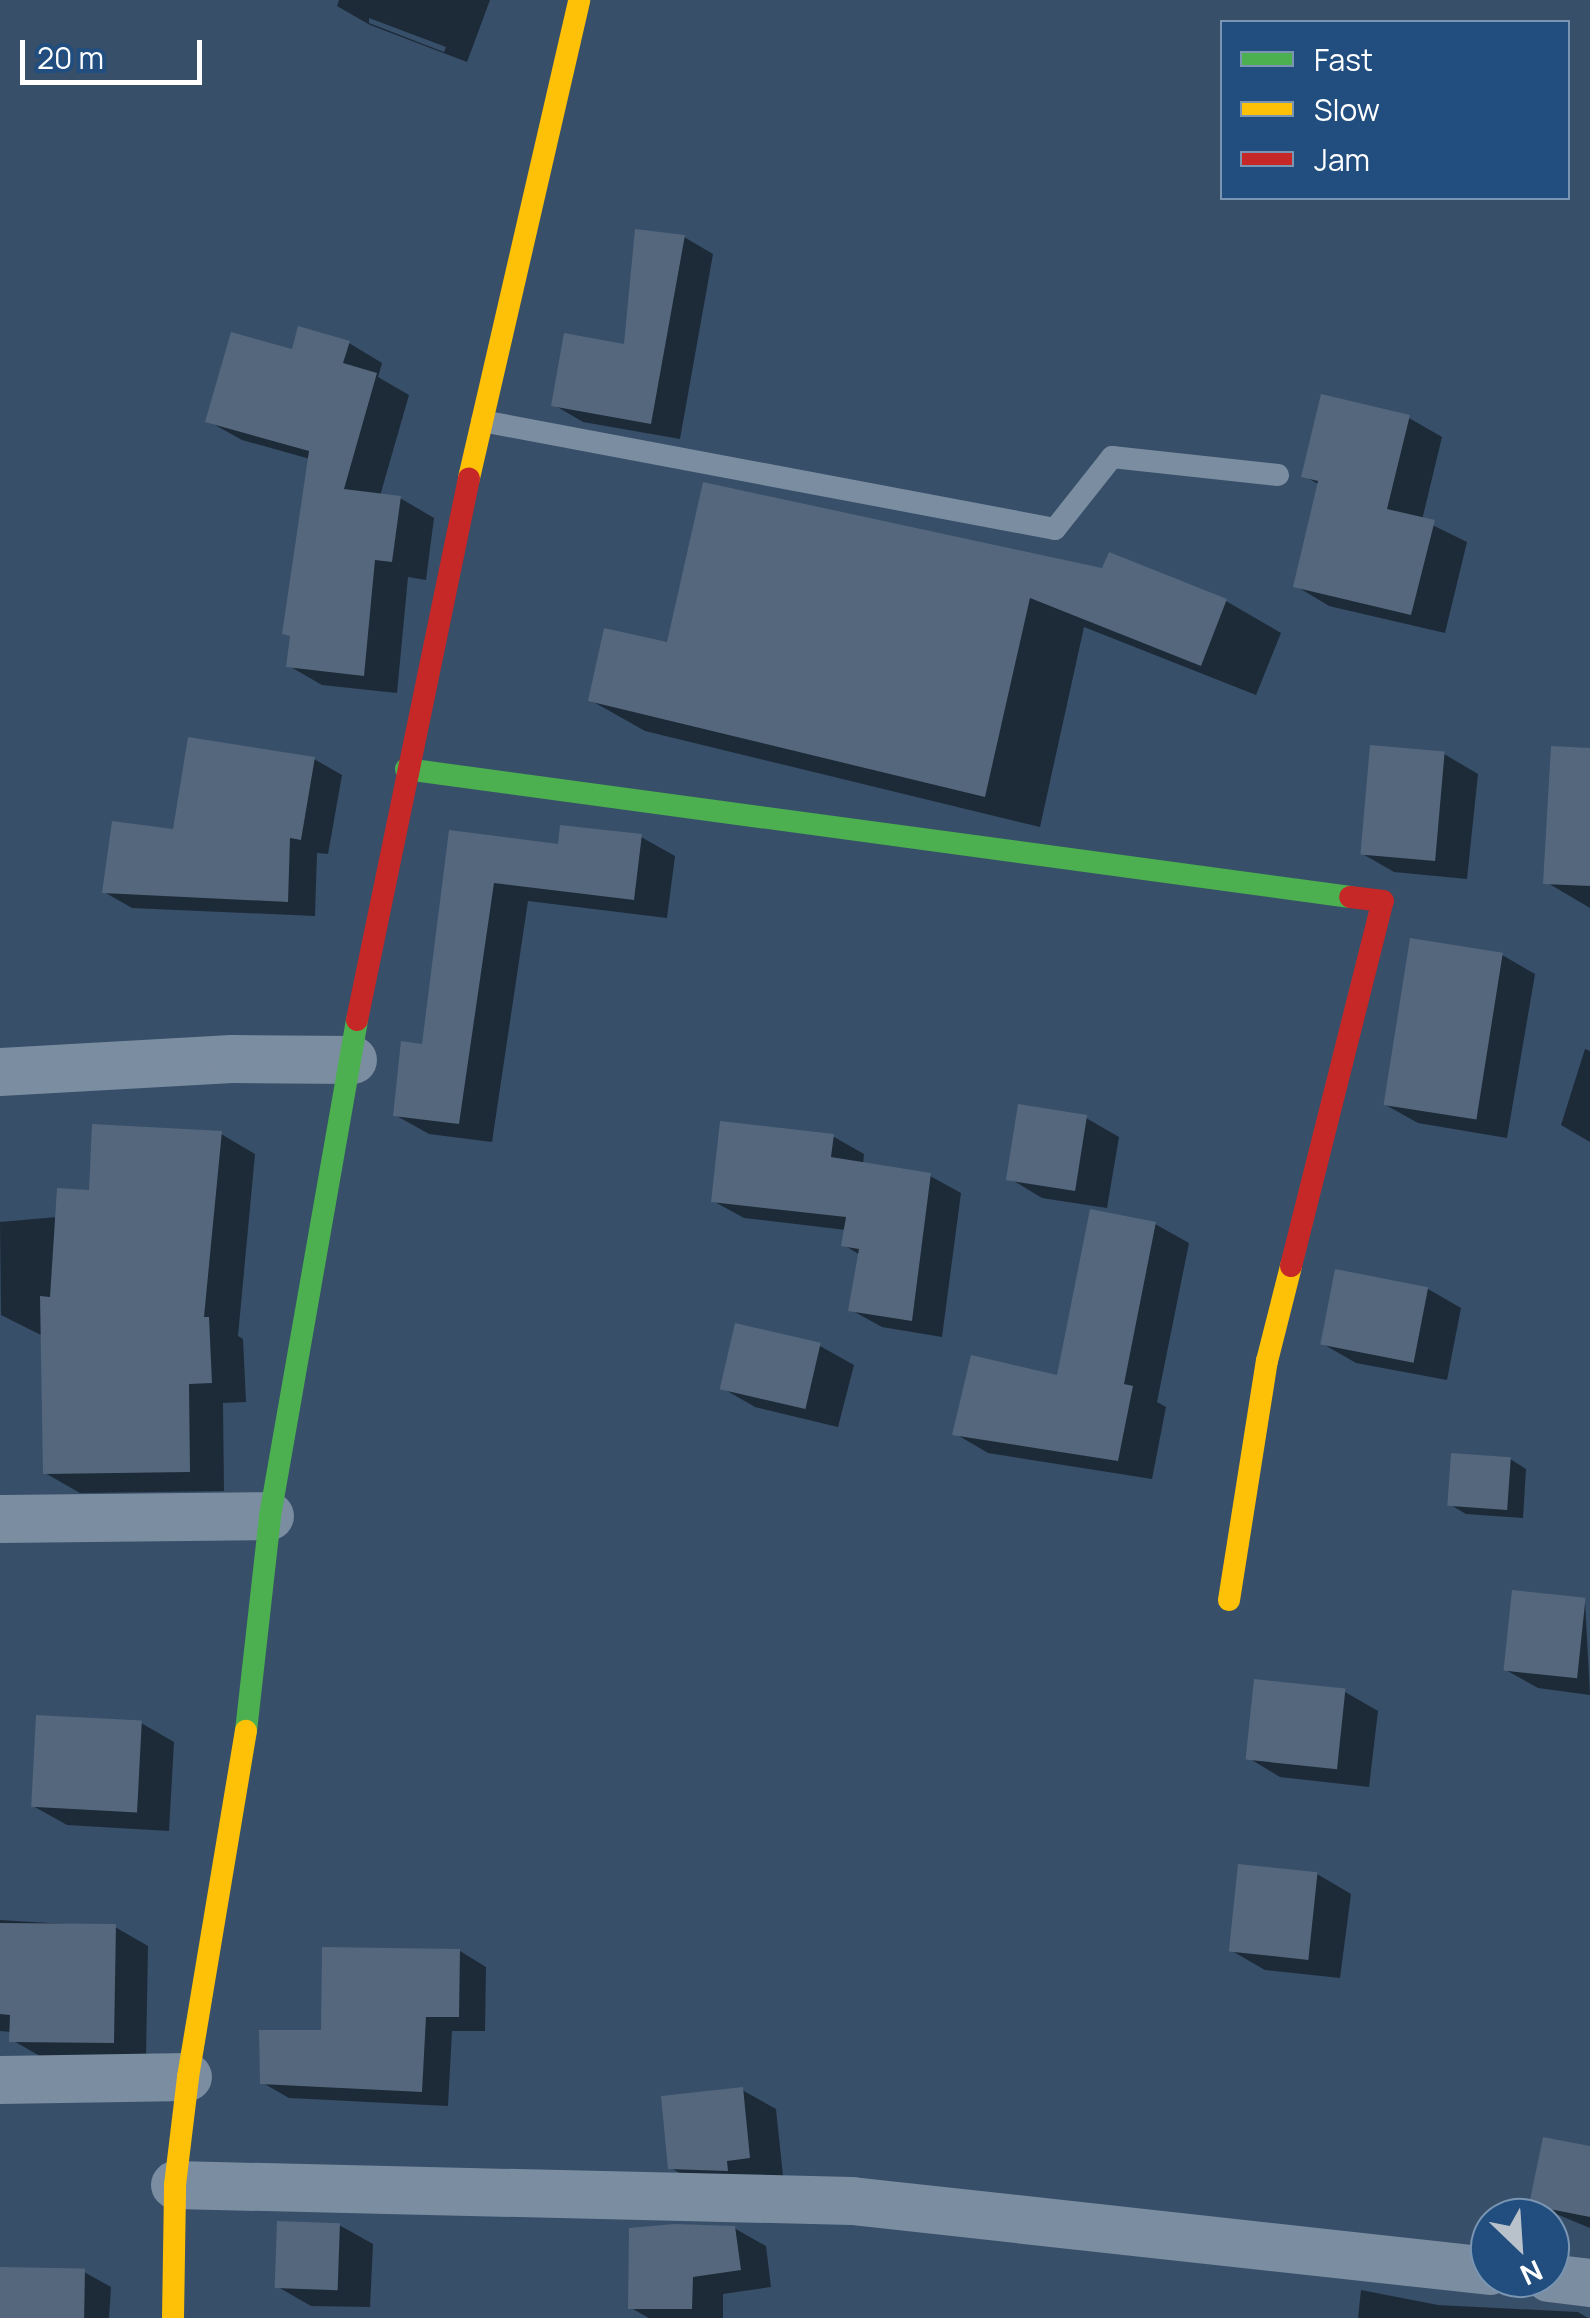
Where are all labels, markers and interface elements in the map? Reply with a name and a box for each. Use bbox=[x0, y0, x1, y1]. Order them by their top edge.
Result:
scale bar bbox=[25, 20, 208, 82]
legend bbox=[1220, 20, 1570, 200]
text: 20 m bbox=[37, 37, 104, 78]
text: Fast bbox=[1314, 39, 1373, 80]
text: Slow bbox=[1314, 89, 1380, 130]
text: Jam bbox=[1314, 139, 1370, 180]
north arrow bbox=[1470, 2198, 1570, 2298]
text: N bbox=[1515, 2252, 1549, 2295]

